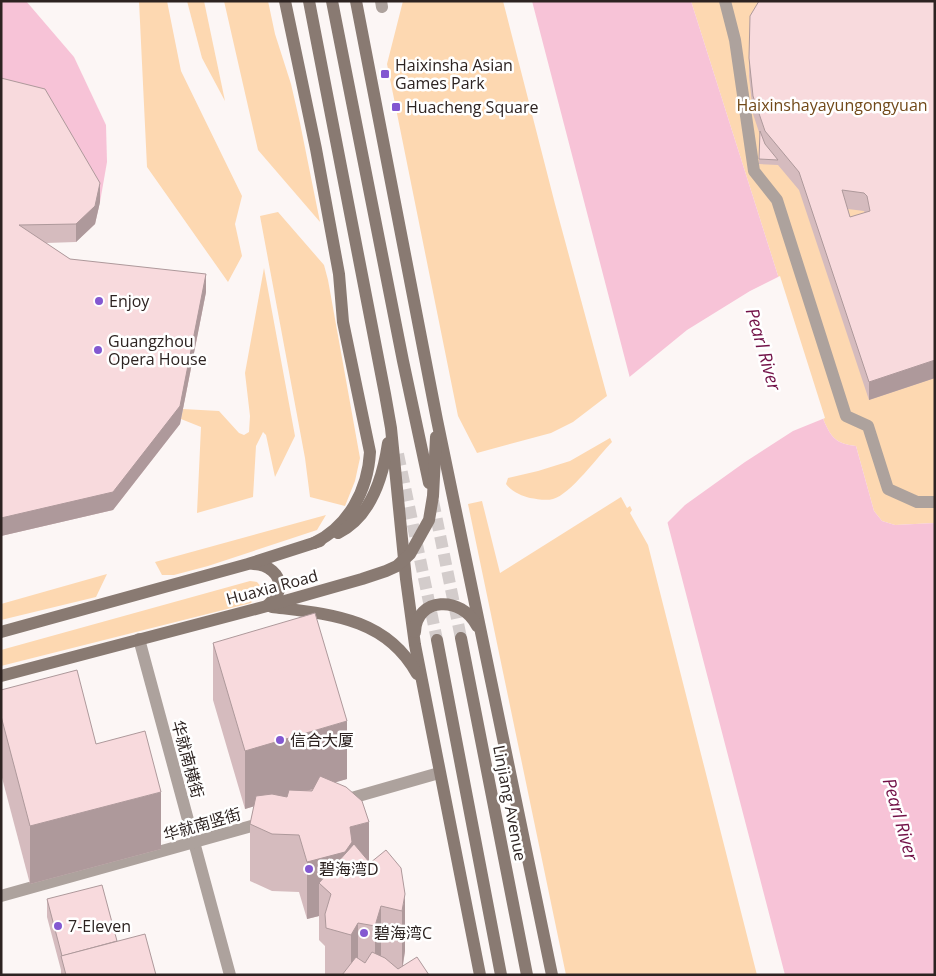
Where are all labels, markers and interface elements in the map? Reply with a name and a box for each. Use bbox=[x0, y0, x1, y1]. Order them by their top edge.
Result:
place label: Haixinsha Asian Games Park bbox=[395, 54, 513, 94]
marker: Haixinsha Asian Games Park bbox=[379, 68, 391, 80]
park label: Haixinshayayungongyuan bbox=[736, 94, 928, 116]
place label: Huacheng Square bbox=[406, 96, 538, 118]
marker: Huacheng Square bbox=[390, 101, 402, 113]
place label: Enjoy bbox=[109, 290, 150, 312]
marker: Enjoy bbox=[93, 295, 105, 307]
water label: Pearl River bbox=[741, 305, 787, 394]
place label: Guangzhou Opera House bbox=[108, 330, 207, 370]
marker: Guangzhou Opera House bbox=[92, 344, 104, 356]
street label: Huaxia Road bbox=[224, 564, 320, 610]
street label: 华就南横街 bbox=[167, 718, 209, 800]
place label: 信合大厦 bbox=[290, 729, 354, 751]
marker: 信合大厦 bbox=[274, 734, 286, 746]
street label: Linjiang Avenue bbox=[488, 743, 532, 863]
water label: Pearl River bbox=[878, 775, 924, 864]
street label: 华就南竖街 bbox=[161, 802, 243, 846]
place label: 碧海湾D bbox=[319, 858, 379, 880]
marker: 碧海湾D bbox=[303, 863, 315, 875]
place label: 7-Eleven bbox=[68, 915, 131, 937]
marker: 7-Eleven bbox=[52, 920, 64, 932]
place label: 碧海湾C bbox=[374, 922, 432, 944]
marker: 碧海湾C bbox=[358, 927, 370, 939]

